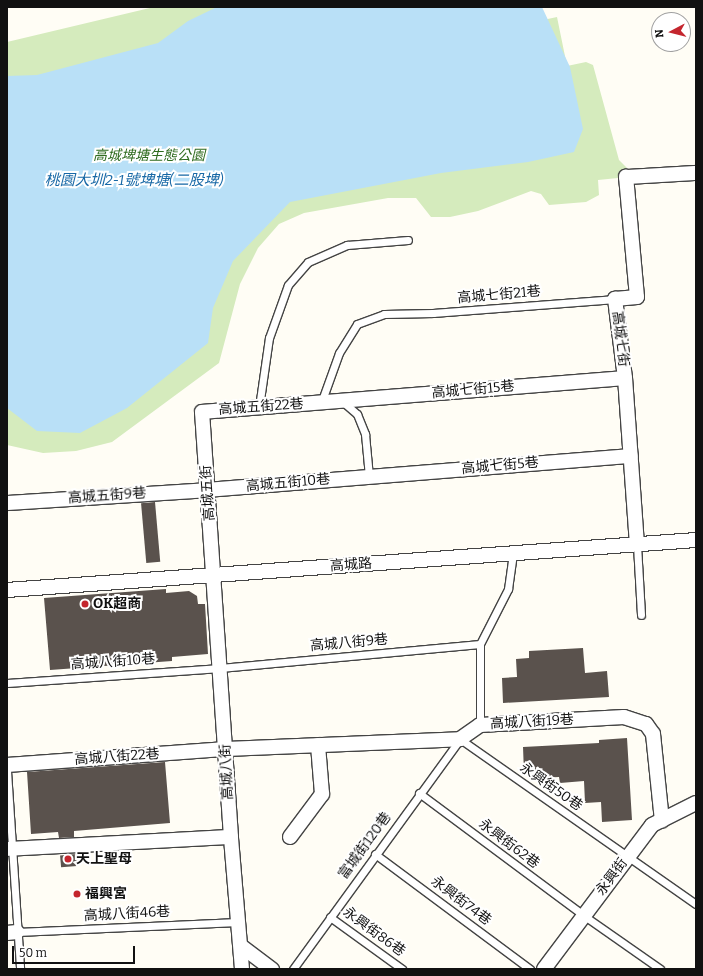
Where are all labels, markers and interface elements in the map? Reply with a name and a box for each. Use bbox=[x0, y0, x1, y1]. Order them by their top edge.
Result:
north arrow bbox=[651, 12, 691, 52]
text: N bbox=[653, 28, 667, 38]
park label: 高城埤塘生態公園 bbox=[93, 148, 205, 164]
water label: 桃園大圳2-1號埤塘(二股埤) bbox=[45, 172, 223, 190]
street label: 高城七街21巷 bbox=[457, 283, 541, 307]
street label: 高城七街 bbox=[608, 310, 632, 368]
street label: 高城七街15巷 bbox=[431, 378, 515, 402]
street label: 高城五街22巷 bbox=[218, 396, 304, 418]
street label: 高城七街5巷 bbox=[461, 454, 539, 478]
street label: 高城五街 bbox=[198, 464, 218, 522]
street label: 高城五街10巷 bbox=[245, 471, 331, 495]
street label: 高城五街9巷 bbox=[67, 485, 147, 507]
street label: 高城路 bbox=[329, 555, 373, 575]
place label: OK超商 bbox=[93, 596, 141, 612]
marker: OK超商 bbox=[80, 599, 90, 609]
street label: 高城八街9巷 bbox=[309, 631, 389, 655]
street label: 高城八街10巷 bbox=[70, 651, 156, 673]
street label: 高城八街19巷 bbox=[490, 711, 574, 733]
street label: 高城八街 bbox=[217, 744, 237, 800]
street label: 高城八街22巷 bbox=[74, 746, 160, 768]
street label: 永興街50巷 bbox=[517, 759, 585, 815]
street label: 富城街120巷 bbox=[335, 809, 395, 883]
street label: 永興街62巷 bbox=[475, 816, 543, 872]
place label: 天上聖母 bbox=[76, 851, 132, 867]
marker: 天上聖母 bbox=[63, 854, 73, 864]
street label: 永興街 bbox=[593, 855, 631, 899]
street label: 永興街74巷 bbox=[428, 873, 494, 929]
place label: 福興宮 bbox=[85, 886, 127, 902]
marker: 福興宮 bbox=[72, 889, 82, 899]
street label: 高城八街46巷 bbox=[83, 903, 171, 925]
street label: 永興街86巷 bbox=[340, 904, 408, 960]
scale bar bbox=[14, 938, 137, 964]
text: 50 m bbox=[19, 946, 47, 960]

